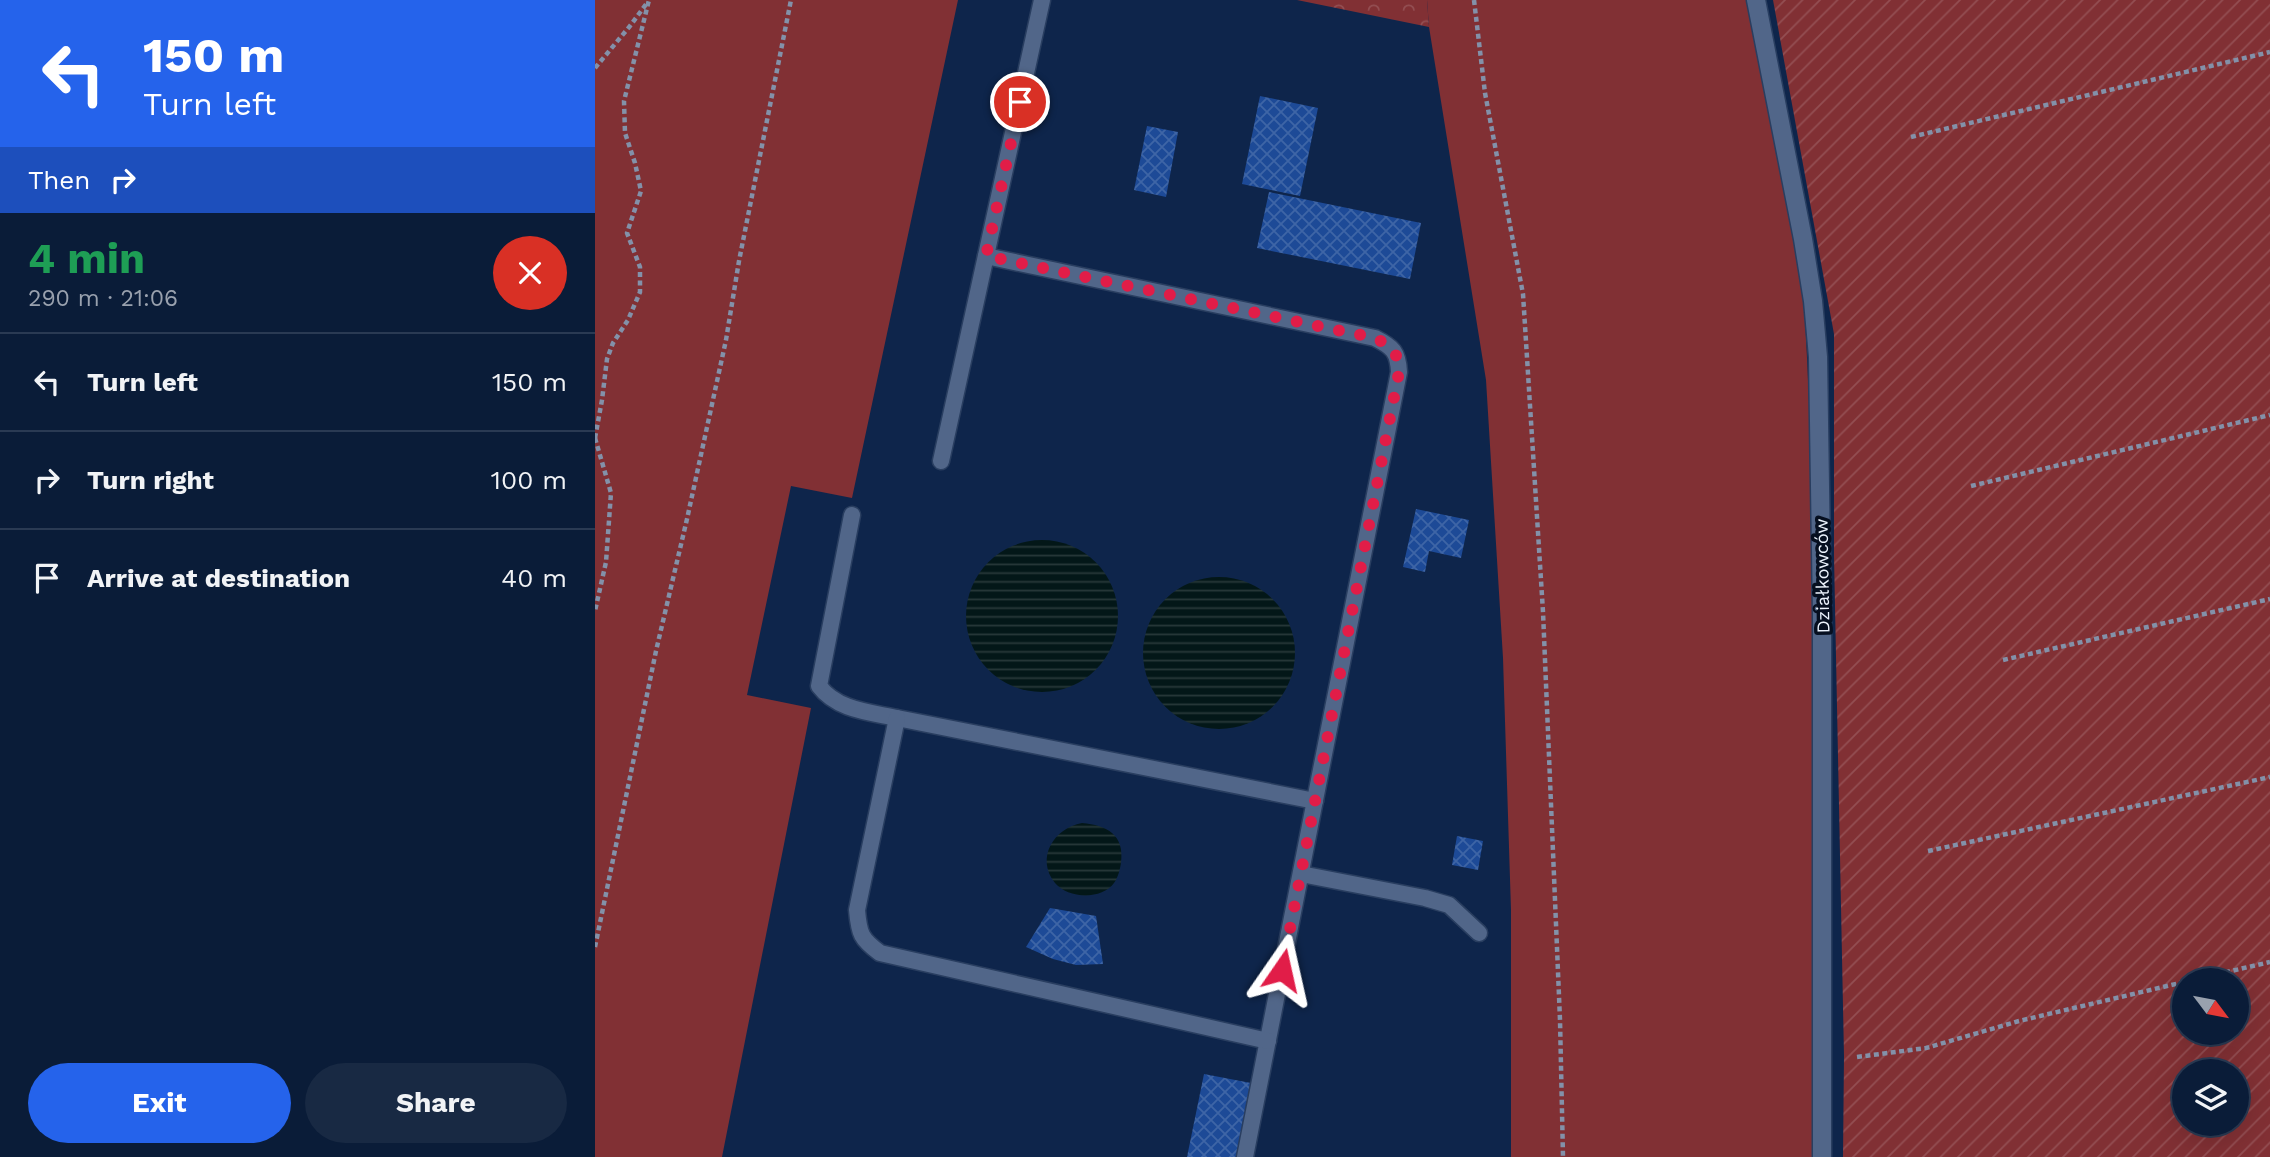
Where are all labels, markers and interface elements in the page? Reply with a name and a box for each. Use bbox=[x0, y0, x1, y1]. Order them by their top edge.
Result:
text: 150 m bbox=[143, 26, 284, 84]
icon: left bbox=[28, 28, 119, 119]
pin bbox=[990, 72, 1050, 132]
icon: arrive bbox=[1001, 83, 1039, 121]
text: Turn left bbox=[143, 85, 276, 123]
icon: right bbox=[104, 161, 142, 199]
text: Then bbox=[28, 165, 90, 195]
text: 4 min bbox=[28, 234, 145, 283]
button: close bbox=[493, 236, 567, 310]
text: 290 m · 21:06 bbox=[28, 285, 178, 312]
icon: left bbox=[28, 363, 66, 401]
text: Turn left bbox=[87, 367, 198, 397]
text: 150 m bbox=[492, 367, 567, 397]
icon: right bbox=[28, 461, 66, 499]
text: Turn right bbox=[87, 465, 214, 495]
text: 100 m bbox=[491, 465, 567, 495]
street label: Działkowców bbox=[1810, 518, 1834, 634]
icon: arrive bbox=[28, 559, 66, 597]
text: Arrive at destination bbox=[87, 563, 350, 593]
text: 40 m bbox=[501, 563, 567, 593]
position arrow bbox=[1245, 933, 1319, 1007]
north arrow bbox=[2172, 968, 2249, 1045]
map controls bbox=[2172, 968, 2249, 1136]
button: layers bbox=[2172, 1059, 2249, 1136]
button: Exit bbox=[28, 1063, 291, 1143]
button: Share bbox=[305, 1063, 567, 1143]

